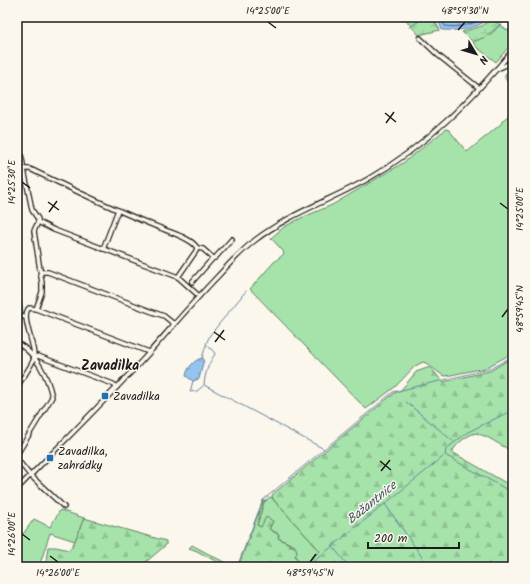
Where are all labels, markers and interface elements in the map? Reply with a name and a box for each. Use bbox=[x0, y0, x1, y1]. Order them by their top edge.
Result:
text: 14°25'00"E bbox=[246, 3, 291, 19]
text: 48°59'30"N bbox=[441, 3, 489, 19]
north arrow bbox=[456, 34, 496, 74]
text: N bbox=[474, 51, 492, 68]
text: 14°25'30"E bbox=[4, 159, 20, 204]
text: 14°25'00"E bbox=[512, 186, 528, 231]
text: 48°59'45"N bbox=[512, 285, 528, 333]
district label: Zavadilka bbox=[81, 355, 139, 377]
place label: Zavadilka bbox=[113, 387, 160, 406]
marker: Zavadilka bbox=[100, 391, 110, 401]
place label: Zavadilka, zahrádky bbox=[58, 442, 108, 475]
marker: Zavadilka, zahrádky bbox=[45, 453, 55, 463]
water label: Bažantnice bbox=[342, 475, 403, 530]
text: 14°26'00"E bbox=[4, 511, 20, 556]
scale bar bbox=[368, 524, 459, 550]
text: 200 m bbox=[374, 529, 408, 548]
text: 14°26'00"E bbox=[36, 565, 81, 581]
text: 48°59'45"N bbox=[286, 565, 334, 581]

